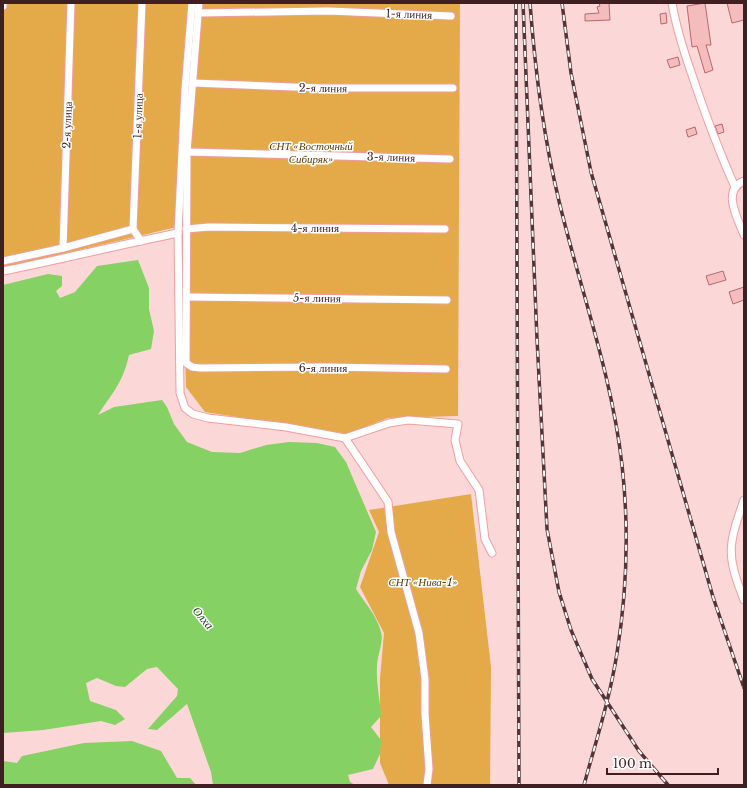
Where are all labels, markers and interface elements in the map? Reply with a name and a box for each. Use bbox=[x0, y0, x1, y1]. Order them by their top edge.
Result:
street label: 1-я линия bbox=[386, 6, 432, 22]
street label: 2-я линия bbox=[299, 81, 347, 95]
street label: 1-я улица bbox=[130, 93, 146, 139]
street label: 2-я улица bbox=[59, 101, 75, 149]
park label: СНТ «Восточный Сибиряк» bbox=[269, 139, 353, 166]
street label: 3-я линия bbox=[367, 149, 415, 165]
street label: 4-я линия bbox=[291, 221, 339, 235]
street label: 5-я линия bbox=[293, 291, 341, 305]
street label: 6-я линия bbox=[299, 361, 347, 375]
park label: СНТ «Нива-1» bbox=[389, 575, 457, 589]
water label: Олха bbox=[190, 603, 217, 632]
scale bar bbox=[607, 750, 718, 776]
text: 100 m bbox=[613, 756, 652, 771]

